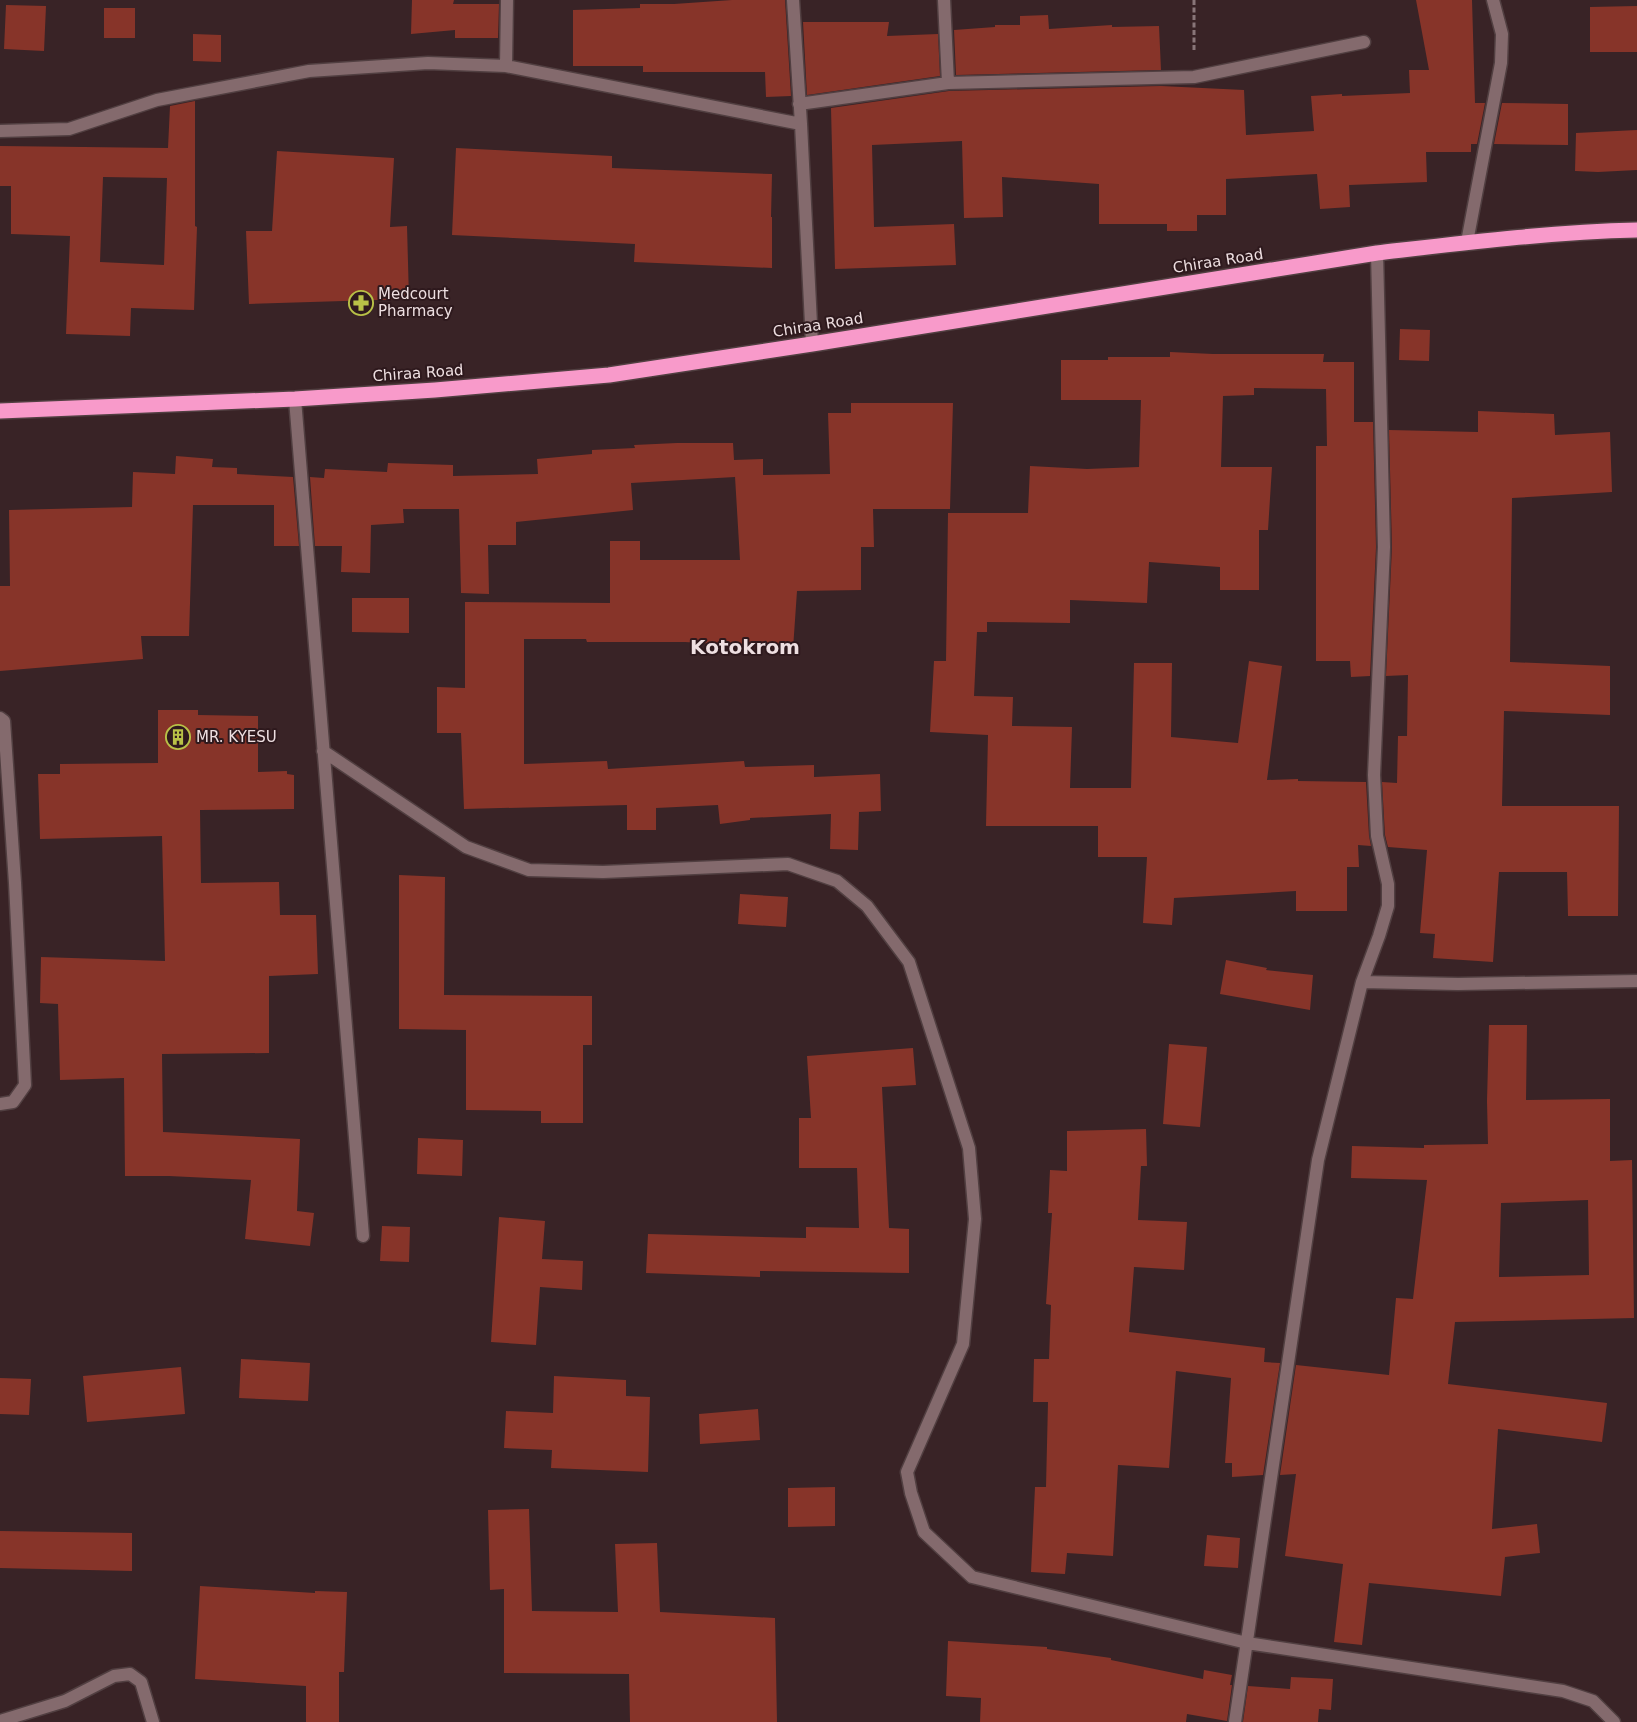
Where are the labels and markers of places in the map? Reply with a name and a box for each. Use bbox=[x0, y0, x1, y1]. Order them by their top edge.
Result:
place label: Medcourt Pharmacy bbox=[378, 285, 453, 320]
pharmacy icon: Medcourt Pharmacy bbox=[348, 290, 374, 316]
building icon: MR. KYESU bbox=[165, 724, 191, 750]
place label: MR. KYESU bbox=[196, 728, 277, 746]

